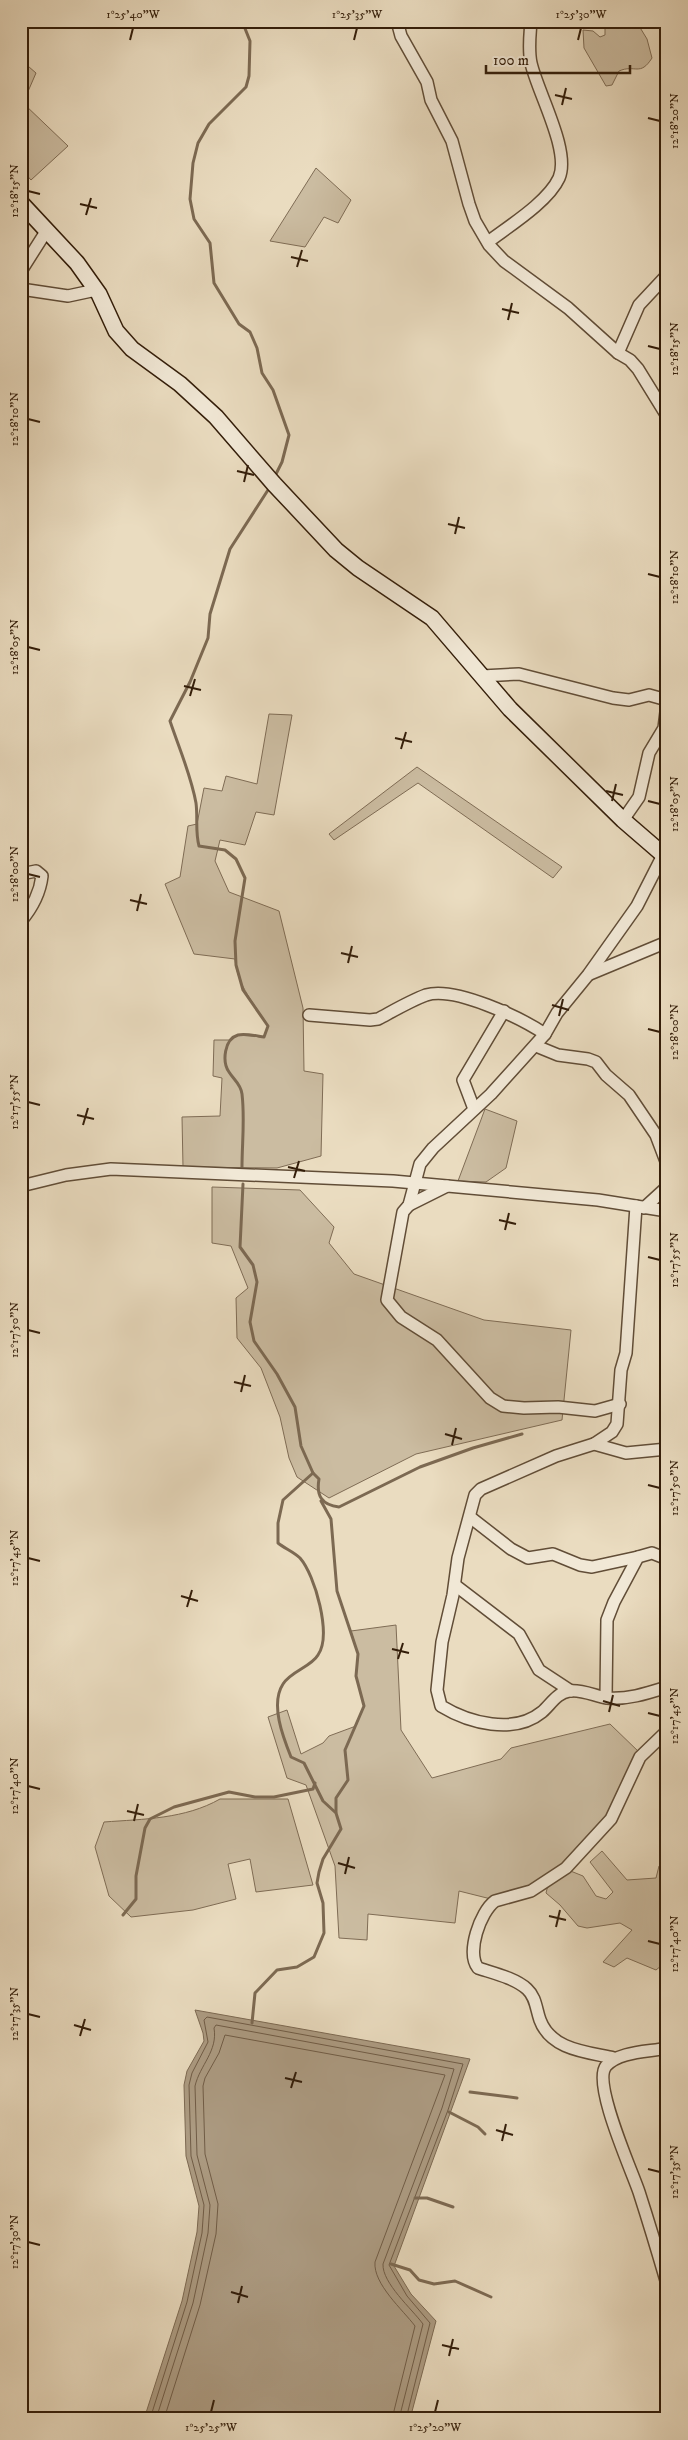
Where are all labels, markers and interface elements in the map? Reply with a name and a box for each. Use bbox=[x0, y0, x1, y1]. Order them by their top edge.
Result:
text: 1°25'40"W bbox=[106, 7, 161, 22]
text: 1°25'35"W bbox=[332, 7, 383, 22]
text: 1°25'30"W bbox=[556, 7, 608, 22]
scale bar bbox=[486, 42, 629, 74]
text: 100 m bbox=[493, 51, 529, 70]
text: 12°18'20"N bbox=[667, 93, 682, 149]
text: 12°18'15"N bbox=[7, 164, 22, 218]
text: 12°18'15"N bbox=[667, 322, 682, 376]
text: 12°18'10"N bbox=[7, 392, 22, 446]
text: 12°18'10"N bbox=[667, 550, 682, 604]
text: 12°18'05"N bbox=[7, 619, 22, 675]
text: 12°18'05"N bbox=[667, 776, 682, 832]
text: 12°18'00"N bbox=[7, 846, 22, 902]
text: 12°18'00"N bbox=[667, 1004, 682, 1060]
text: 12°17'55"N bbox=[7, 1074, 22, 1130]
text: 12°17'55"N bbox=[667, 1232, 682, 1288]
text: 12°17'50"N bbox=[7, 1302, 22, 1358]
text: 12°17'50"N bbox=[667, 1460, 682, 1516]
text: 12°17'45"N bbox=[7, 1530, 22, 1586]
text: 12°17'45"N bbox=[667, 1688, 682, 1744]
text: 12°17'40"N bbox=[7, 1757, 22, 1815]
text: 12°17'40"N bbox=[667, 1915, 682, 1973]
text: 12°17'35"N bbox=[7, 1987, 22, 2041]
text: 12°17'35"N bbox=[667, 2145, 682, 2199]
text: 12°17'30"N bbox=[7, 2215, 22, 2269]
text: 1°25'25"W bbox=[185, 2420, 238, 2435]
text: 1°25'20"W bbox=[409, 2420, 462, 2435]

